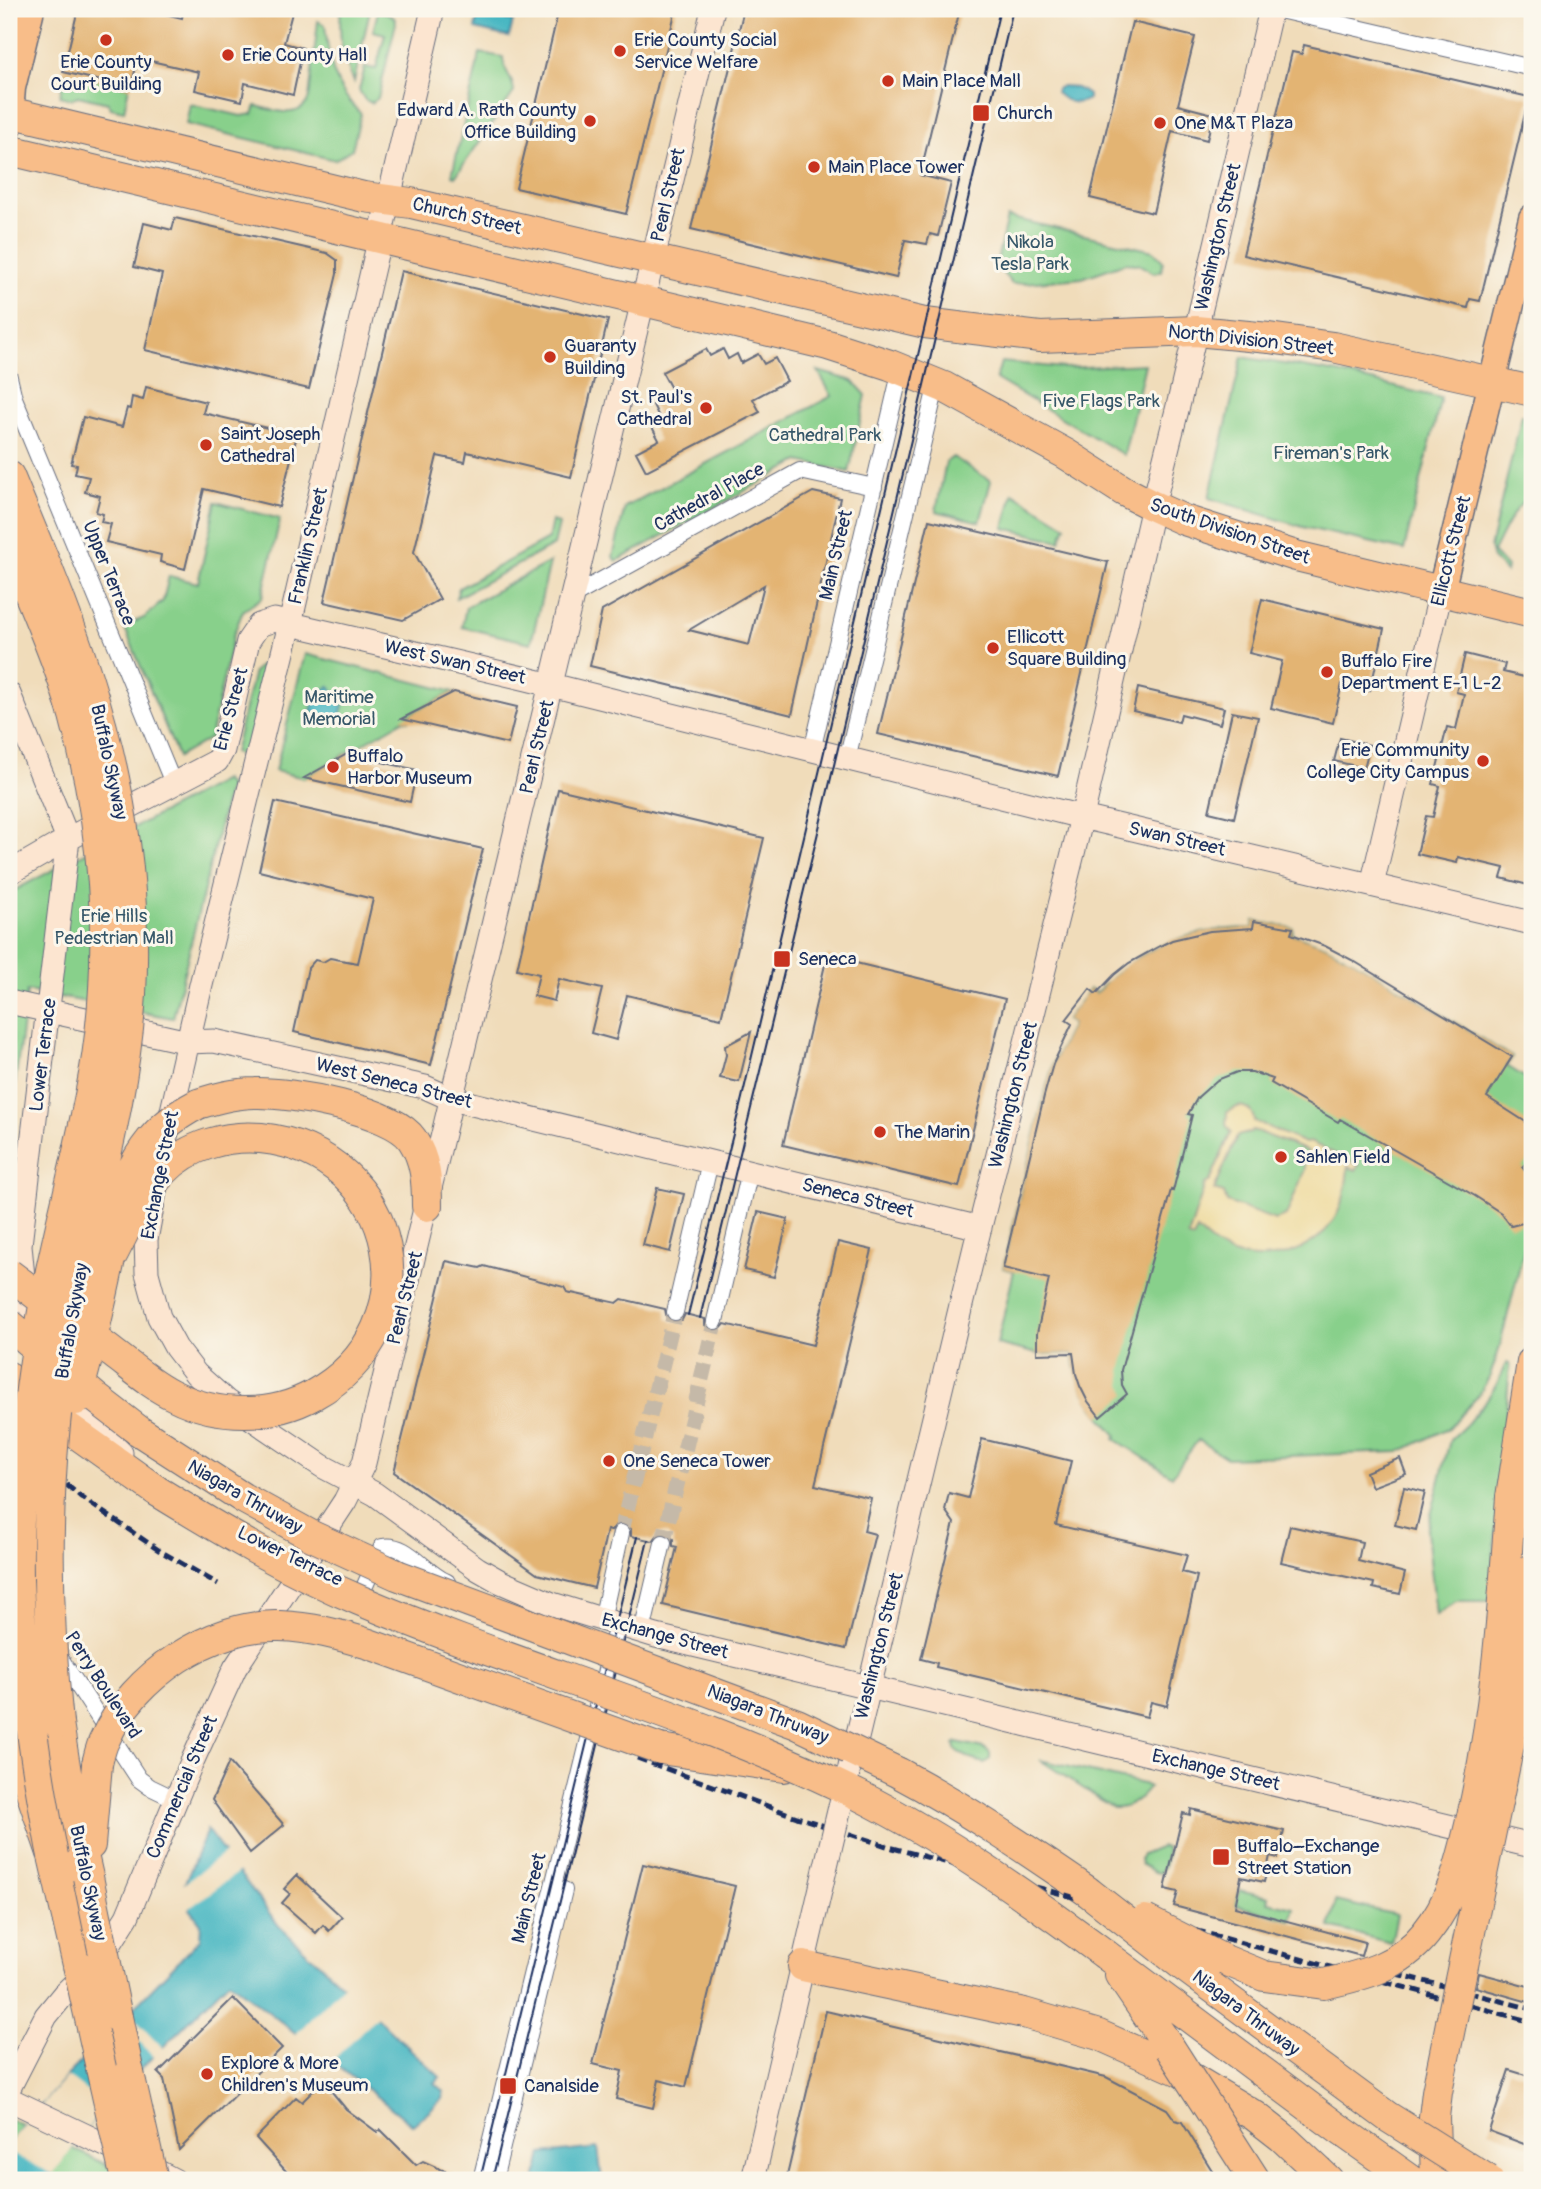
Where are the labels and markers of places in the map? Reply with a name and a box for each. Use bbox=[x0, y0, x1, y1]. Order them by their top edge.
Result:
place label: Erie County Social Service Welfare bbox=[634, 28, 777, 74]
marker: Erie County Court Building bbox=[98, 32, 114, 48]
place label: Erie County Hall bbox=[242, 43, 367, 67]
marker: Erie County Social Service Welfare bbox=[612, 43, 628, 59]
marker: Erie County Hall bbox=[220, 47, 236, 63]
place label: Erie County Court Building bbox=[50, 50, 162, 96]
place label: Main Place Mall bbox=[902, 69, 1021, 93]
marker: Main Place Mall bbox=[880, 73, 896, 89]
place label: Edward A. Rath County Office Building bbox=[397, 98, 576, 144]
place label: Church bbox=[997, 101, 1053, 125]
marker: Church bbox=[971, 103, 991, 123]
place label: One M&T Plaza bbox=[1174, 111, 1293, 135]
marker: Edward A. Rath County Office Building bbox=[582, 113, 598, 129]
marker: One M&T Plaza bbox=[1152, 115, 1168, 131]
place label: Main Place Tower bbox=[828, 155, 964, 179]
marker: Main Place Tower bbox=[806, 159, 822, 175]
place label: Guaranty Building bbox=[564, 334, 636, 380]
marker: Guaranty Building bbox=[542, 349, 558, 365]
place label: St. Paul's Cathedral bbox=[617, 385, 692, 431]
marker: St. Paul's Cathedral bbox=[698, 400, 714, 416]
place label: Saint Joseph Cathedral bbox=[220, 422, 321, 468]
marker: Saint Joseph Cathedral bbox=[198, 437, 214, 453]
place label: Ellicott Square Building bbox=[1007, 625, 1126, 671]
marker: Ellicott Square Building bbox=[985, 640, 1001, 656]
place label: Buffalo Fire Department E-1 L-2 bbox=[1341, 649, 1502, 695]
marker: Buffalo Fire Department E-1 L-2 bbox=[1319, 664, 1335, 680]
place label: Erie Community College City Campus bbox=[1306, 738, 1469, 784]
place label: Buffalo Harbor Museum bbox=[347, 744, 472, 790]
marker: Erie Community College City Campus bbox=[1475, 753, 1491, 769]
marker: Buffalo Harbor Museum bbox=[325, 759, 341, 775]
place label: Seneca bbox=[798, 947, 857, 971]
marker: Seneca bbox=[772, 949, 792, 969]
place label: The Marin bbox=[894, 1120, 970, 1144]
marker: The Marin bbox=[872, 1124, 888, 1140]
place label: Sahlen Field bbox=[1295, 1145, 1390, 1169]
marker: Sahlen Field bbox=[1273, 1149, 1289, 1165]
place label: One Seneca Tower bbox=[623, 1449, 771, 1473]
marker: One Seneca Tower bbox=[601, 1453, 617, 1469]
place label: Buffalo–Exchange Street Station bbox=[1237, 1834, 1380, 1880]
marker: Buffalo–Exchange Street Station bbox=[1211, 1847, 1231, 1867]
place label: Explore & More Children's Museum bbox=[221, 2051, 369, 2097]
marker: Explore & More Children's Museum bbox=[199, 2066, 215, 2082]
place label: Canalside bbox=[524, 2074, 599, 2098]
marker: Canalside bbox=[498, 2076, 518, 2096]

